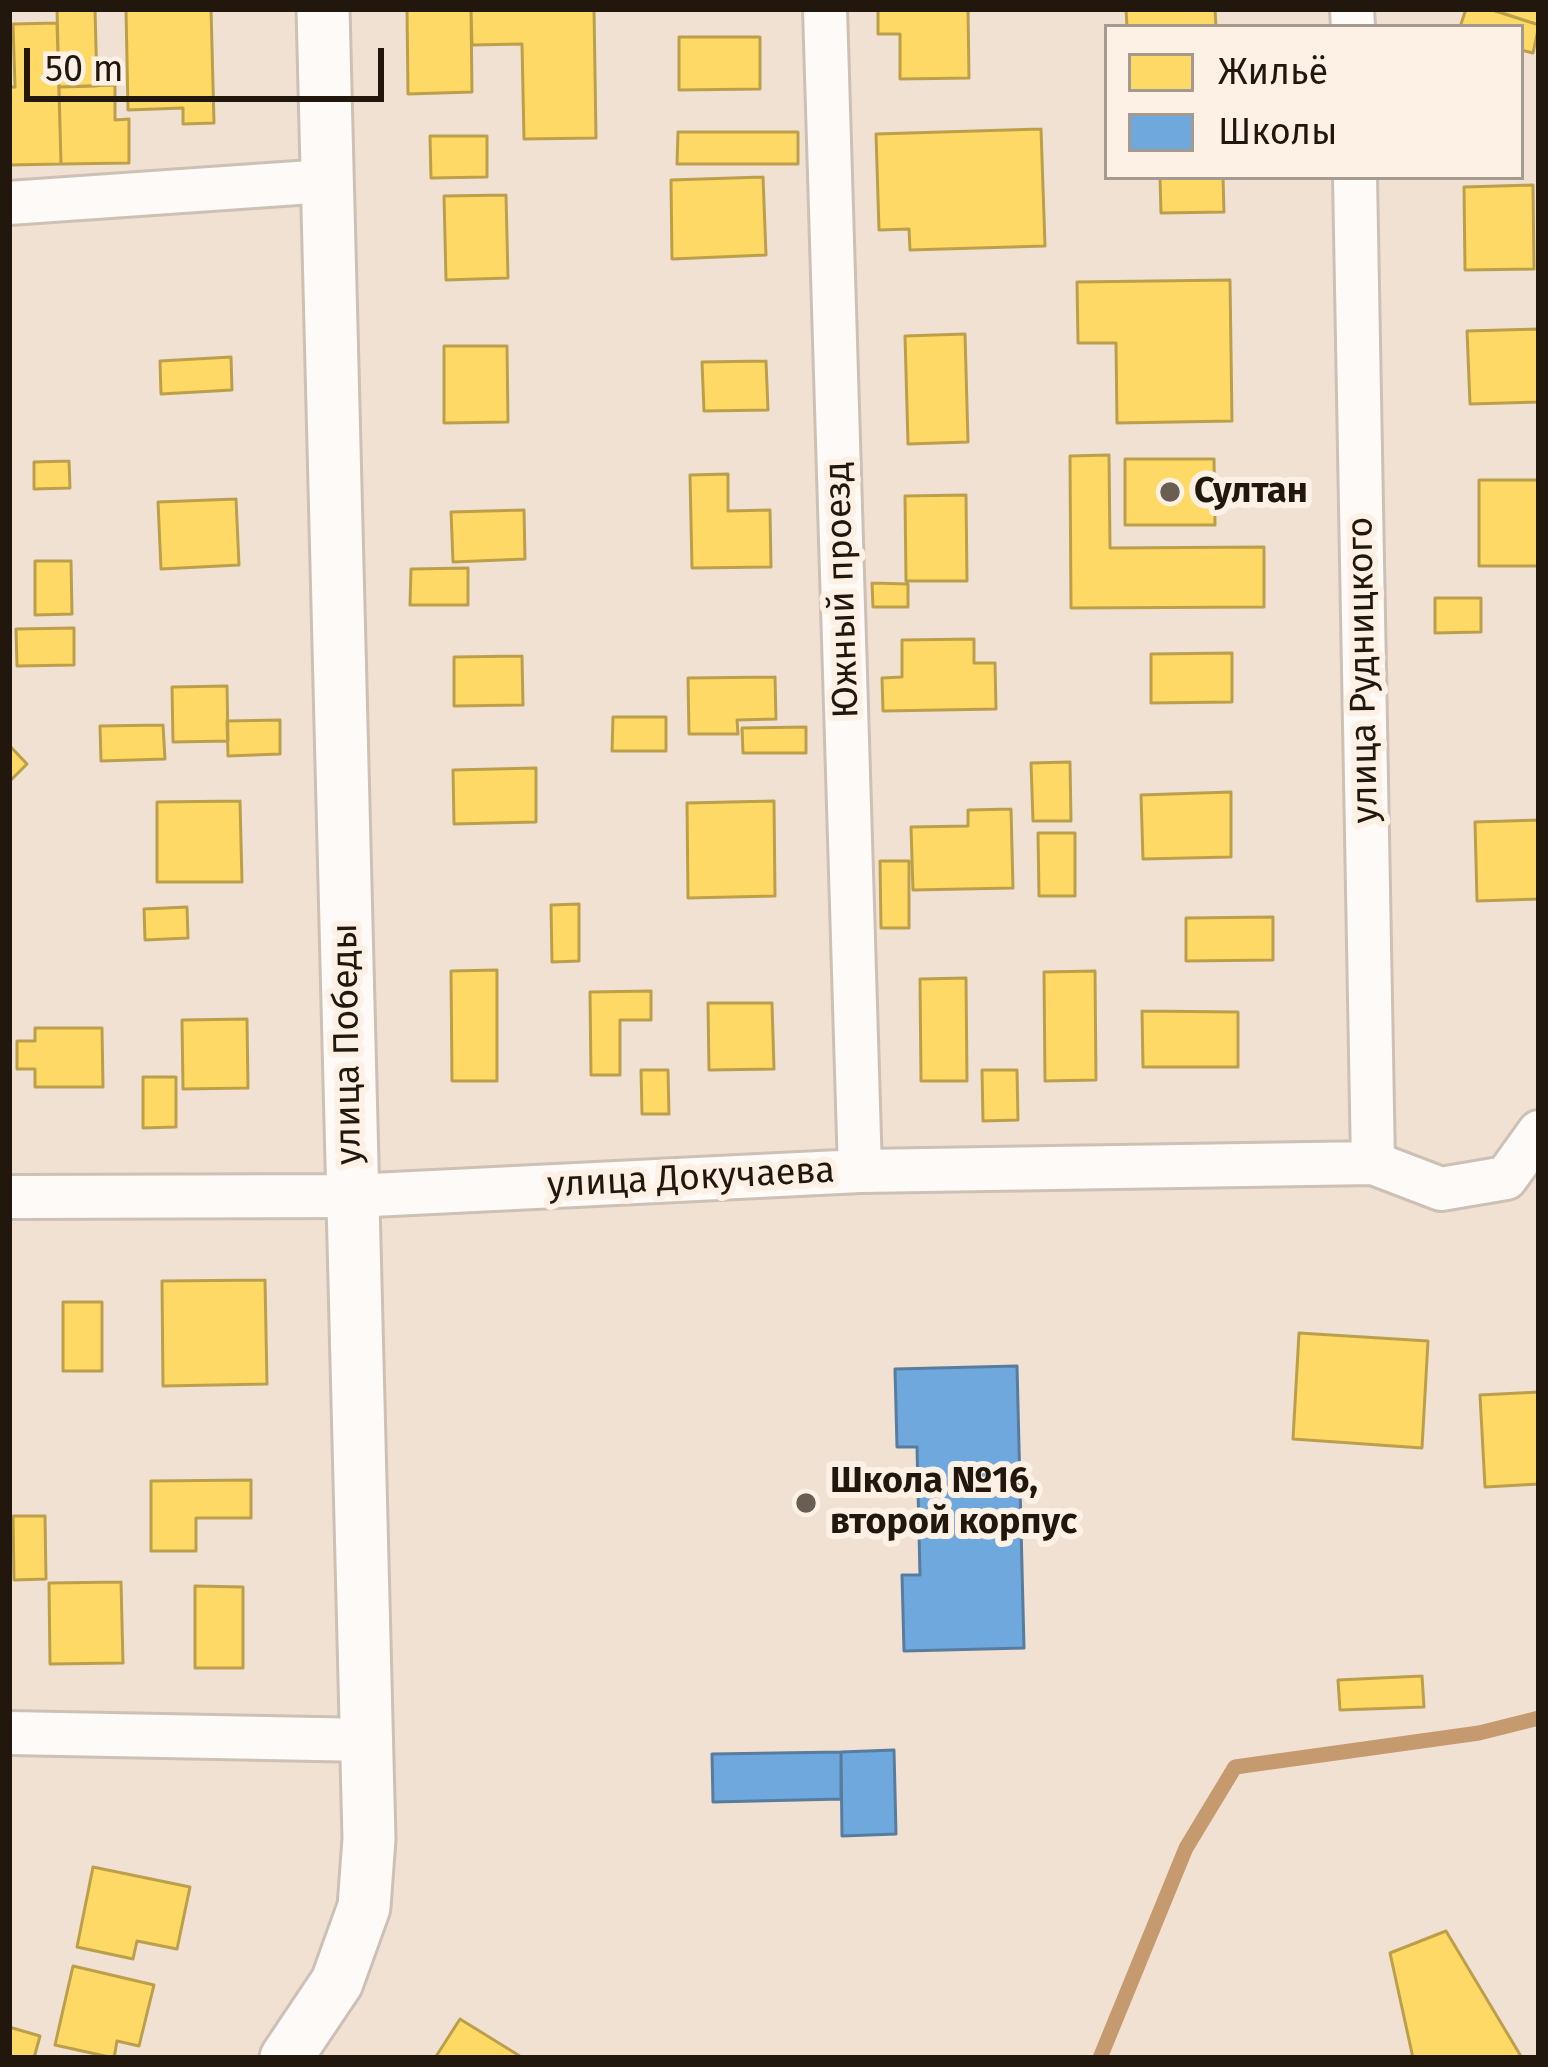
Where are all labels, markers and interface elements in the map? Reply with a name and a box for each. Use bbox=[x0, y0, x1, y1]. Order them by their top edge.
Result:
scale bar bbox=[30, 24, 390, 98]
legend bbox=[1104, 24, 1524, 180]
text: 50 m bbox=[45, 47, 124, 91]
text: Жильё bbox=[1218, 50, 1328, 94]
text: Школы bbox=[1218, 110, 1337, 154]
street label: Южный проезд bbox=[817, 461, 869, 719]
place label: Султан bbox=[1194, 470, 1308, 514]
marker: Султан bbox=[1157, 479, 1183, 505]
street label: улица Рудницкого bbox=[1340, 516, 1388, 824]
street label: улица Победы bbox=[324, 923, 372, 1165]
street label: улица Докучаева bbox=[546, 1150, 836, 1208]
place label: Школа №16, второй корпус bbox=[830, 1460, 1077, 1545]
marker: Школа №16, второй корпус bbox=[793, 1490, 819, 1516]

